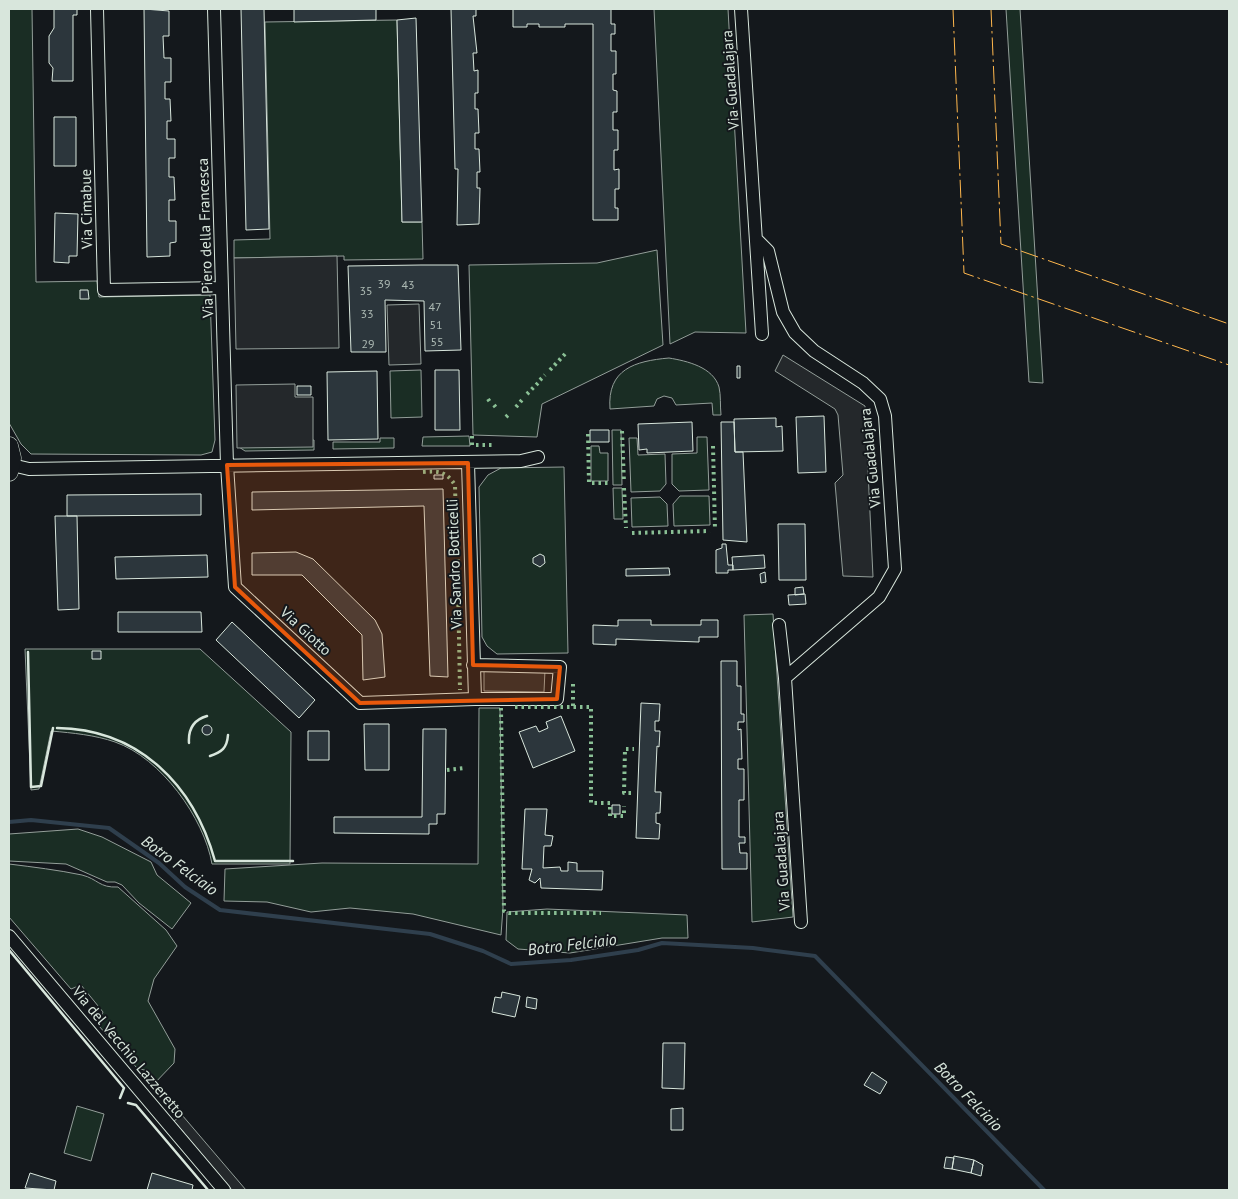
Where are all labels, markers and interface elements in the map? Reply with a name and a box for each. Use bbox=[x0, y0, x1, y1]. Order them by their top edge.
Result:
street label: Via Guadalajara bbox=[717, 29, 743, 132]
street label: Via Piero della Francesca bbox=[193, 158, 217, 319]
street label: Via Cimabue bbox=[76, 169, 96, 250]
house number: 39 bbox=[377, 276, 391, 291]
house number: 43 bbox=[401, 277, 415, 292]
house number: 35 bbox=[359, 283, 373, 298]
house number: 47 bbox=[428, 299, 442, 314]
house number: 33 bbox=[360, 306, 374, 321]
house number: 51 bbox=[429, 317, 443, 332]
house number: 55 bbox=[430, 334, 444, 349]
house number: 29 bbox=[361, 336, 375, 351]
street label: Via Guadalajara bbox=[855, 407, 885, 510]
street label: Via Sandro Botticelli bbox=[442, 498, 466, 631]
street label: Via Giotto bbox=[276, 602, 336, 660]
street label: Via Guadalajara bbox=[768, 810, 794, 913]
water label: Botro Felciaio bbox=[138, 831, 222, 899]
water label: Botro Felciaio bbox=[526, 929, 618, 959]
street label: Via del Vecchio Lazzeretto bbox=[68, 981, 190, 1122]
water label: Botro Felciaio bbox=[931, 1057, 1007, 1135]

